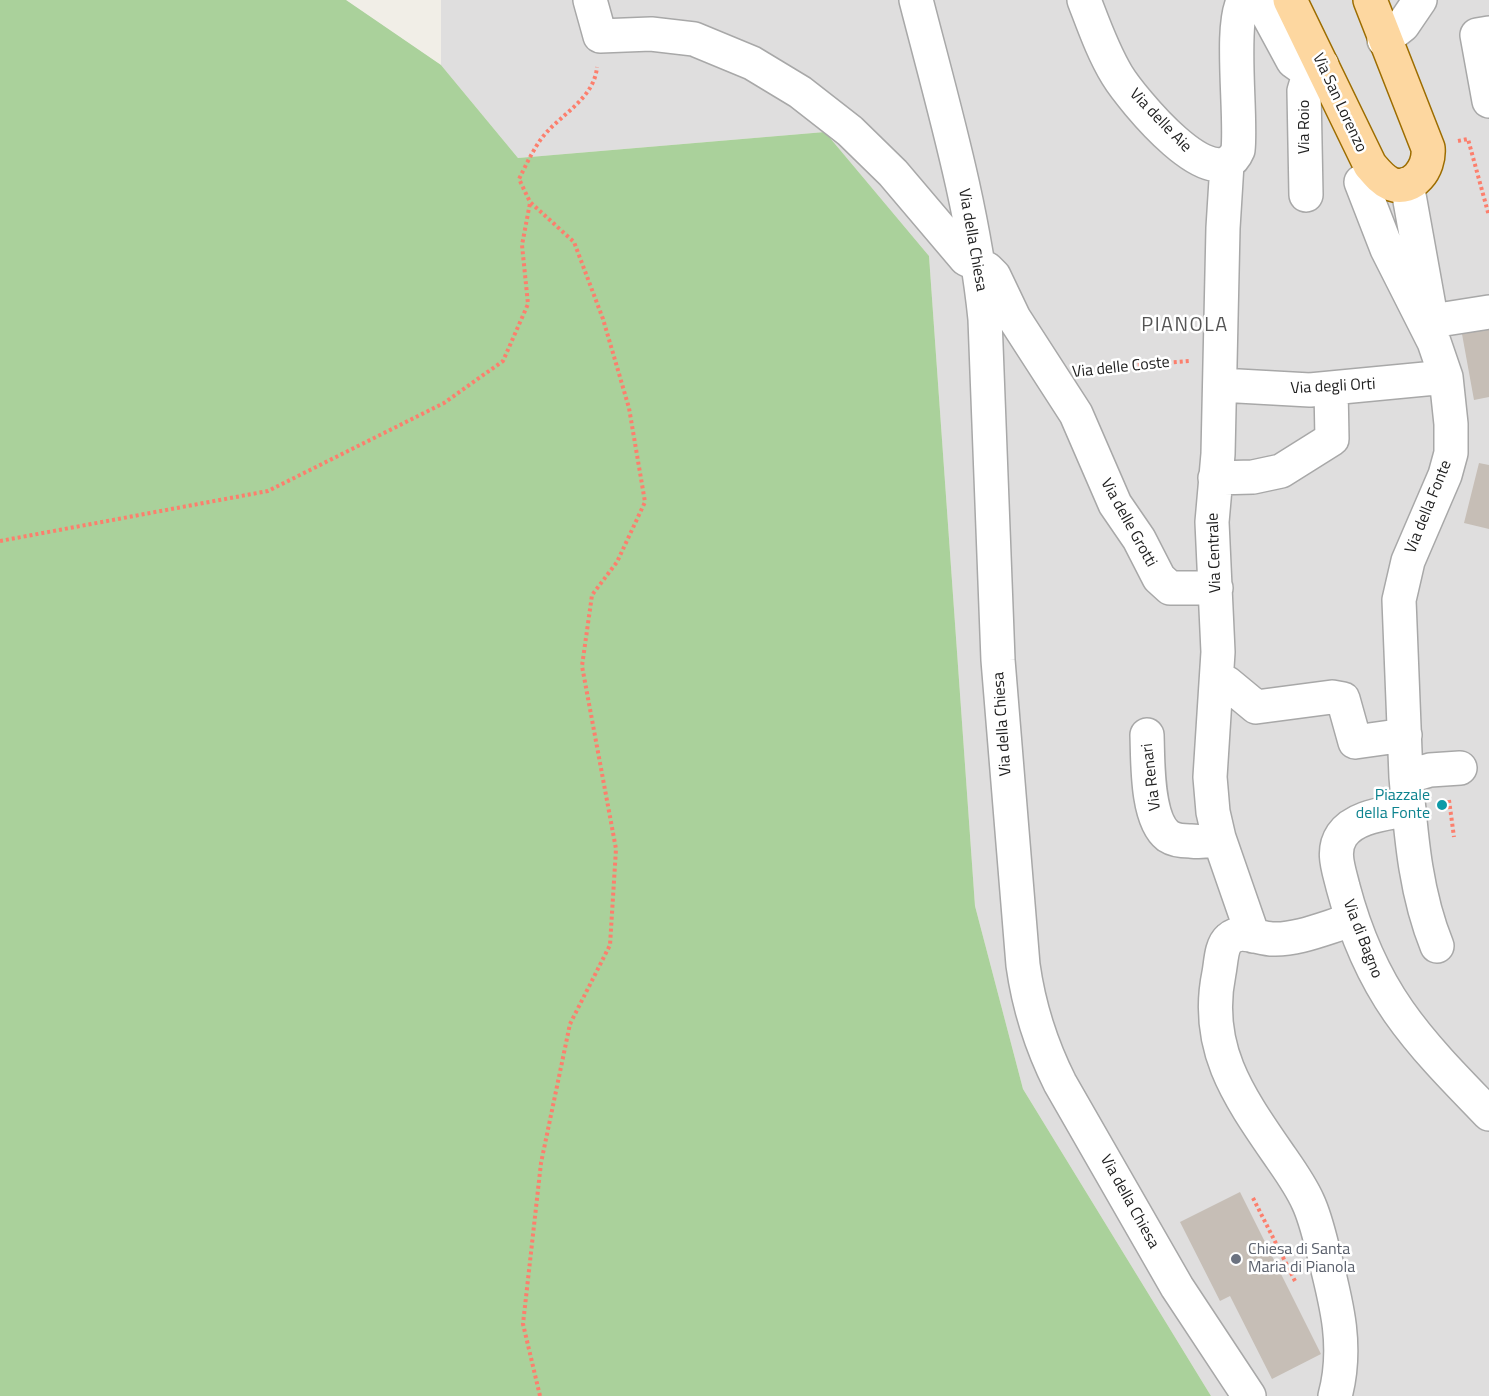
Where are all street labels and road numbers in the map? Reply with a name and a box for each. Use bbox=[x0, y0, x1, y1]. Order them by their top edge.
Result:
street label: Via San Lorenzo bbox=[1308, 50, 1370, 156]
street label: Via delle Aie bbox=[1125, 85, 1195, 157]
street label: Via Roio bbox=[1295, 100, 1315, 154]
street label: Via della Chiesa bbox=[954, 187, 990, 293]
street label: Via delle Coste bbox=[1071, 353, 1171, 383]
street label: Via degli Orti bbox=[1290, 375, 1376, 399]
street label: Via della Fonte bbox=[1402, 458, 1456, 556]
street label: Via delle Grotti bbox=[1096, 475, 1160, 571]
street label: Via Centrale bbox=[1204, 512, 1226, 594]
street label: Via della Chiesa bbox=[990, 671, 1016, 777]
street label: Via Renari bbox=[1138, 742, 1166, 812]
street label: Via di Bagno bbox=[1338, 897, 1386, 981]
street label: Via della Chiesa bbox=[1095, 1152, 1163, 1252]

